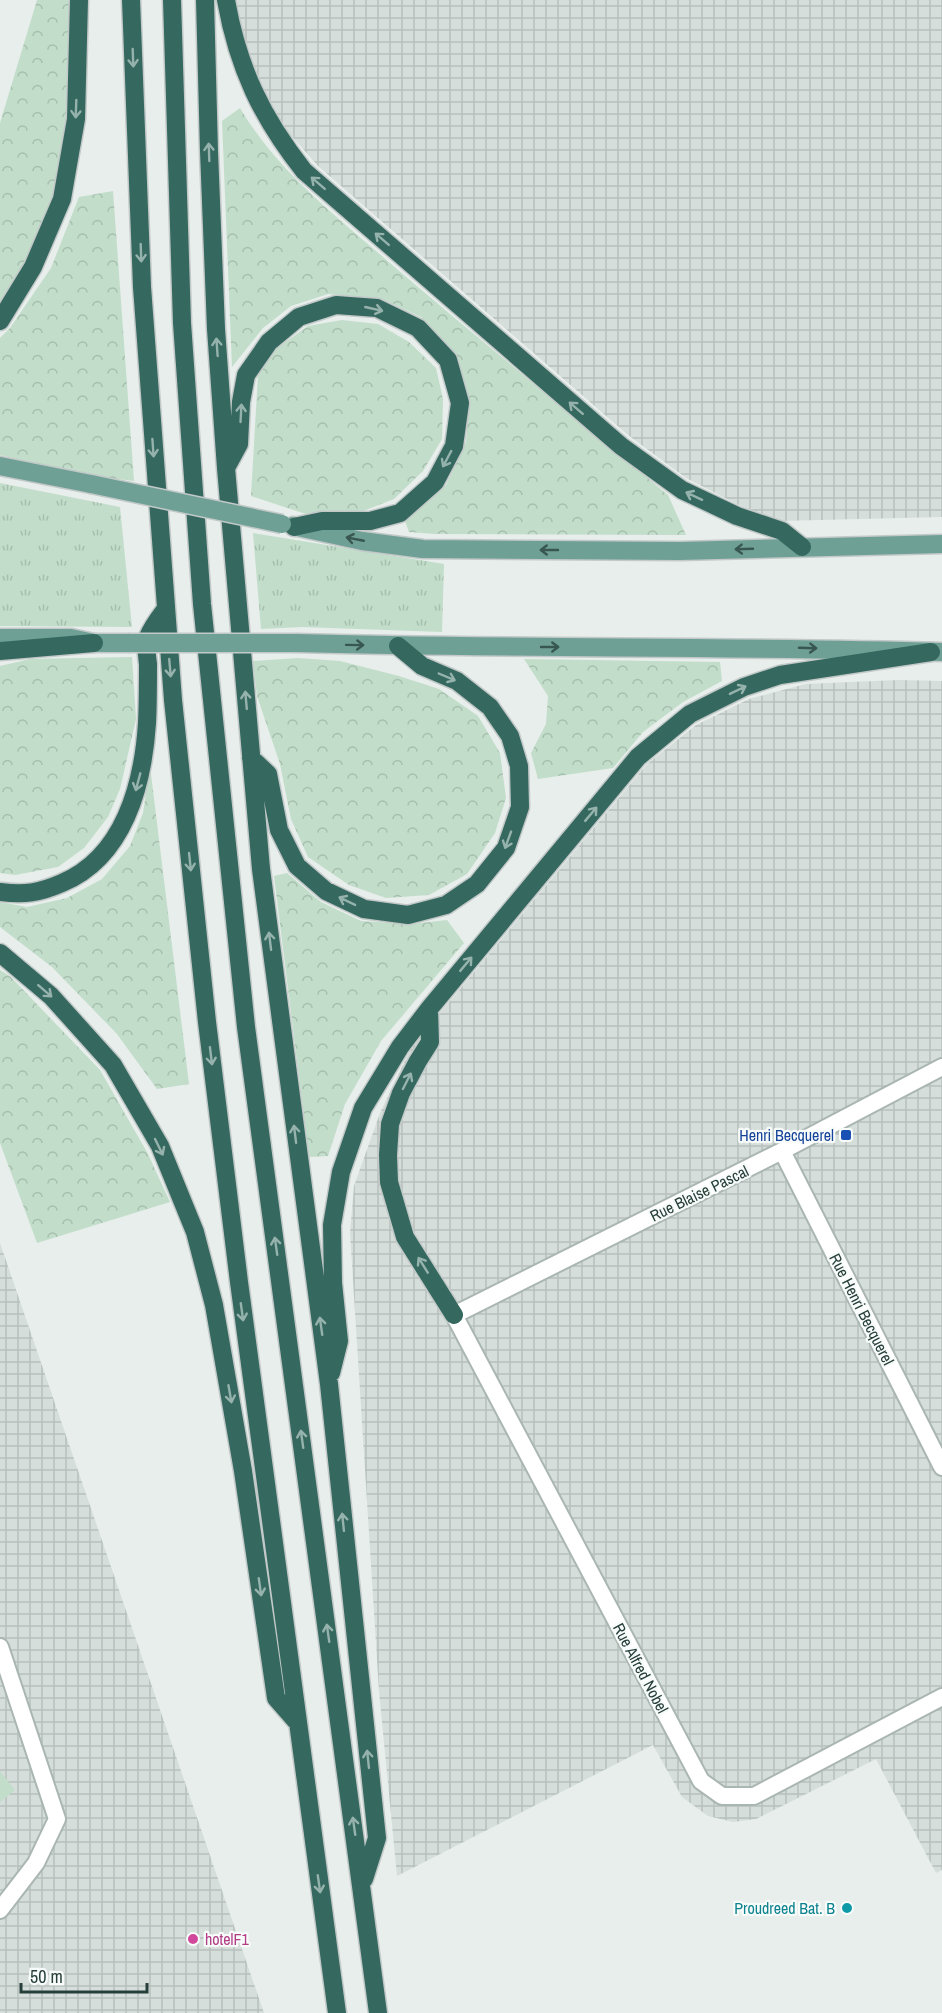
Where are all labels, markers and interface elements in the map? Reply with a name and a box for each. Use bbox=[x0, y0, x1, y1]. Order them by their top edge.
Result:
one-way arrow bbox=[128, 48, 139, 68]
one-way arrow bbox=[71, 99, 82, 119]
one-way arrow bbox=[203, 143, 215, 163]
one-way arrow bbox=[311, 176, 326, 190]
one-way arrow bbox=[374, 232, 389, 246]
one-way arrow bbox=[135, 243, 147, 263]
one-way arrow bbox=[364, 304, 383, 316]
one-way arrow bbox=[212, 338, 223, 358]
one-way arrow bbox=[569, 401, 584, 415]
one-way arrow bbox=[235, 404, 246, 424]
one-way arrow bbox=[148, 437, 159, 457]
one-way arrow bbox=[441, 450, 452, 468]
one-way arrow bbox=[685, 489, 703, 501]
one-way arrow bbox=[345, 533, 364, 545]
one-way arrow bbox=[539, 544, 559, 556]
one-way arrow bbox=[734, 544, 754, 555]
one-way arrow bbox=[345, 639, 365, 651]
one-way arrow bbox=[540, 641, 560, 653]
one-way arrow bbox=[798, 643, 818, 654]
one-way arrow bbox=[165, 657, 176, 677]
one-way arrow bbox=[438, 672, 456, 683]
one-way arrow bbox=[728, 684, 746, 696]
one-way arrow bbox=[240, 690, 251, 710]
one-way arrow bbox=[132, 772, 143, 791]
one-way arrow bbox=[584, 806, 597, 822]
one-way arrow bbox=[502, 830, 513, 849]
one-way arrow bbox=[185, 851, 196, 871]
one-way arrow bbox=[338, 895, 356, 907]
one-way arrow bbox=[265, 931, 276, 951]
one-way arrow bbox=[459, 957, 473, 972]
one-way arrow bbox=[37, 984, 52, 998]
one-way arrow bbox=[205, 1045, 216, 1065]
one-way arrow bbox=[402, 1072, 414, 1090]
place label: Henri Becquerel bbox=[739, 1124, 834, 1146]
one-way arrow bbox=[289, 1125, 300, 1145]
marker: Henri Becquerel bbox=[839, 1128, 853, 1142]
one-way arrow bbox=[154, 1137, 166, 1155]
street label: Rue Blaise Pascal bbox=[646, 1160, 752, 1226]
one-way arrow bbox=[270, 1237, 281, 1257]
street label: Rue Henri Becquerel bbox=[824, 1249, 900, 1369]
one-way arrow bbox=[416, 1257, 428, 1274]
one-way arrow bbox=[237, 1301, 248, 1321]
one-way arrow bbox=[315, 1316, 326, 1336]
one-way arrow bbox=[224, 1384, 235, 1403]
one-way arrow bbox=[297, 1430, 308, 1450]
one-way arrow bbox=[337, 1513, 348, 1533]
one-way arrow bbox=[254, 1576, 265, 1596]
street label: Rue Alfred Nobel bbox=[608, 1619, 674, 1717]
one-way arrow bbox=[323, 1623, 334, 1643]
one-way arrow bbox=[362, 1750, 373, 1770]
one-way arrow bbox=[349, 1816, 360, 1836]
one-way arrow bbox=[314, 1874, 325, 1894]
place label: Proudreed Bat. B bbox=[734, 1897, 835, 1919]
marker: Proudreed Bat. B bbox=[840, 1901, 854, 1915]
place label: hotelF1 bbox=[205, 1928, 249, 1950]
marker: hotelF1 bbox=[186, 1932, 200, 1946]
scale bar bbox=[21, 1956, 147, 1994]
text: 50 m bbox=[30, 1964, 63, 1989]

